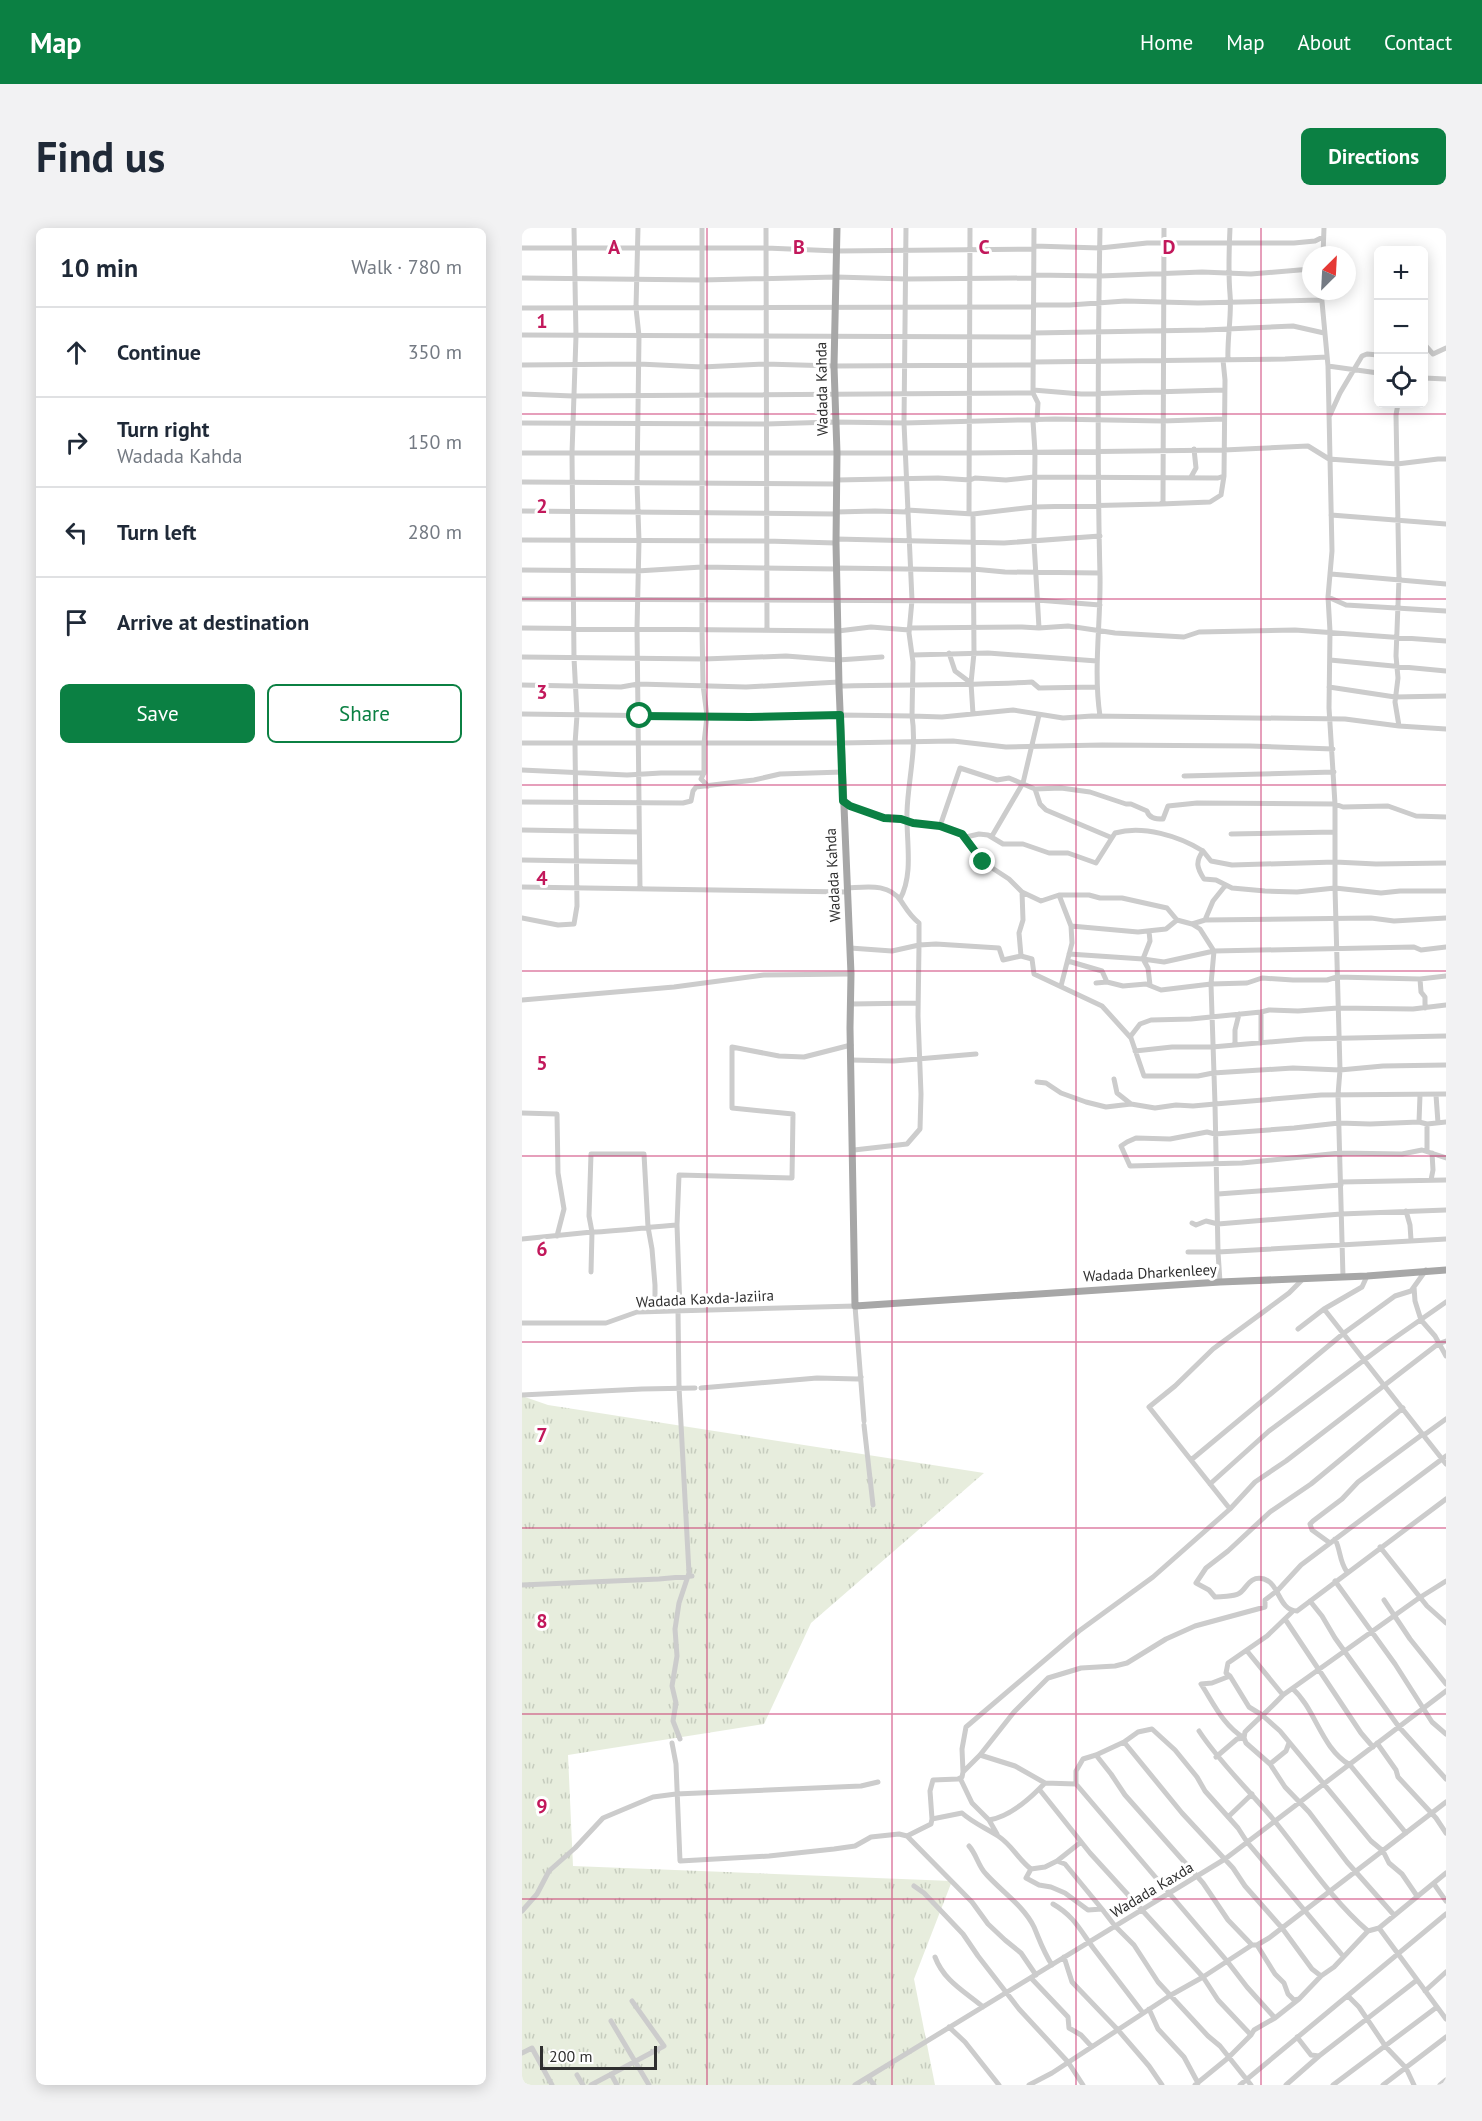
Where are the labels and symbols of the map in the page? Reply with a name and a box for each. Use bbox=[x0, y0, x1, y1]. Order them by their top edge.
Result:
text: A bbox=[608, 234, 621, 260]
text: B bbox=[793, 234, 805, 260]
text: C bbox=[978, 234, 990, 260]
text: D bbox=[1163, 234, 1176, 260]
north arrow bbox=[1302, 246, 1356, 300]
text: 1 bbox=[536, 308, 548, 334]
street label: Wadada Kahda bbox=[811, 342, 832, 436]
text: 2 bbox=[536, 493, 548, 519]
text: 3 bbox=[536, 679, 548, 705]
route start bbox=[626, 702, 652, 728]
street label: Wadada Kahda bbox=[821, 828, 844, 923]
route end bbox=[969, 848, 995, 874]
text: 4 bbox=[536, 865, 548, 891]
text: 5 bbox=[536, 1050, 548, 1076]
text: 6 bbox=[536, 1236, 548, 1262]
street label: Wadada Dharkenleey bbox=[1083, 1260, 1217, 1285]
street label: Wadada Kaxda-Jaziira bbox=[635, 1285, 774, 1312]
text: 7 bbox=[536, 1422, 548, 1448]
text: 8 bbox=[536, 1608, 548, 1634]
text: 9 bbox=[536, 1793, 548, 1819]
street label: Wadada Kaxda bbox=[1107, 1857, 1197, 1922]
scale bar bbox=[540, 2043, 657, 2070]

